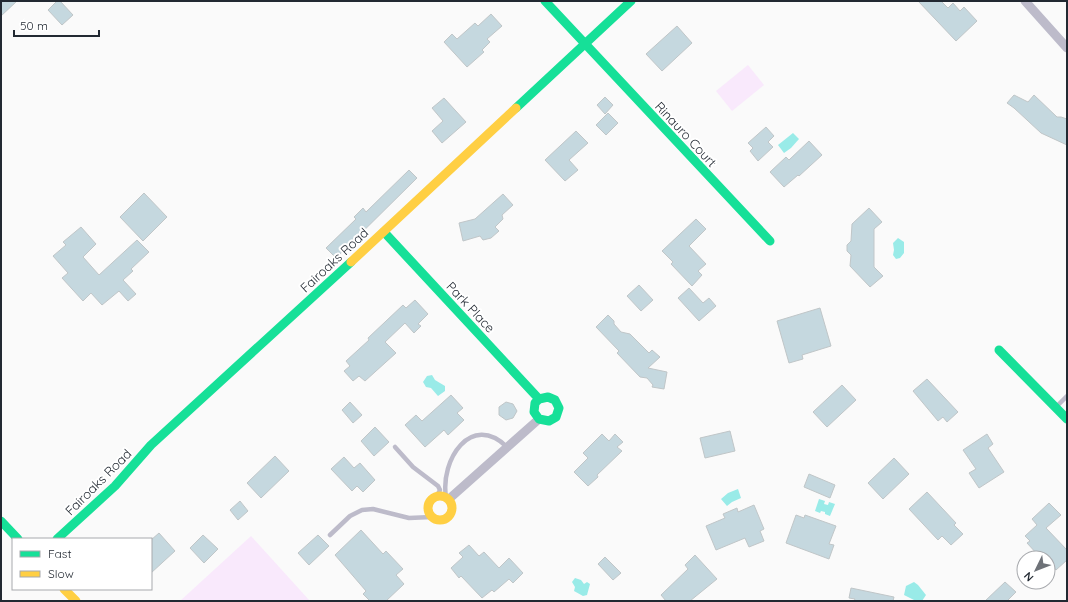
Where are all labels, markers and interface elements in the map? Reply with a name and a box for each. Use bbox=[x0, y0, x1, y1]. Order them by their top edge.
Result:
scale bar bbox=[14, 12, 99, 38]
text: 50 m bbox=[20, 18, 48, 33]
street label: Rinauro Court bbox=[652, 98, 720, 170]
street label: Fairoaks Road bbox=[297, 224, 371, 296]
street label: Park Place bbox=[443, 278, 499, 336]
street label: Fairoaks Road bbox=[62, 446, 134, 518]
legend bbox=[12, 538, 152, 590]
text: Fast bbox=[48, 546, 72, 561]
north arrow bbox=[1016, 550, 1056, 590]
text: Slow bbox=[48, 566, 74, 581]
text: N bbox=[1021, 569, 1037, 585]

